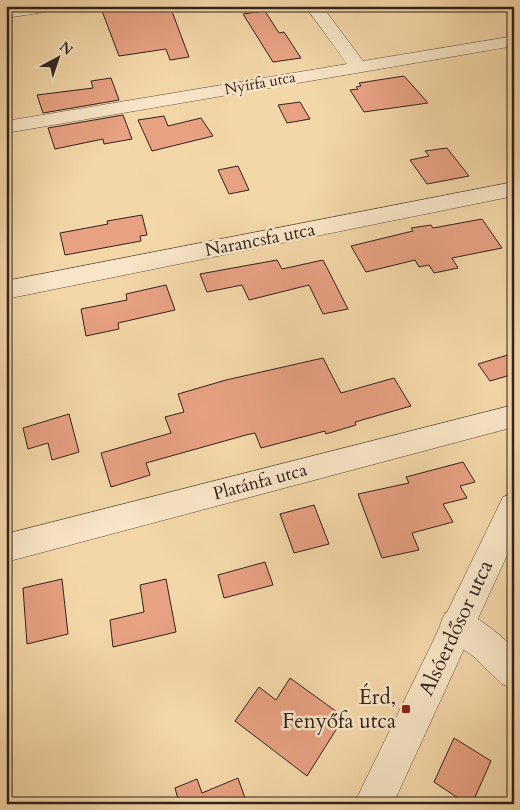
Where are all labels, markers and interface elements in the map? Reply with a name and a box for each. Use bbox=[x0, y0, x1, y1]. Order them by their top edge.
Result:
north arrow bbox=[32, 32, 82, 82]
text: N bbox=[55, 37, 77, 60]
street label: Nyírfa utca bbox=[223, 67, 298, 99]
street label: Narancsfa utca bbox=[203, 217, 317, 263]
street label: Platánfa utca bbox=[210, 457, 310, 507]
street label: Alsóerdősor utca bbox=[412, 555, 500, 701]
place label: Érd, Fenyőfa utca bbox=[282, 683, 396, 736]
marker: Érd, Fenyőfa utca bbox=[400, 703, 412, 715]

